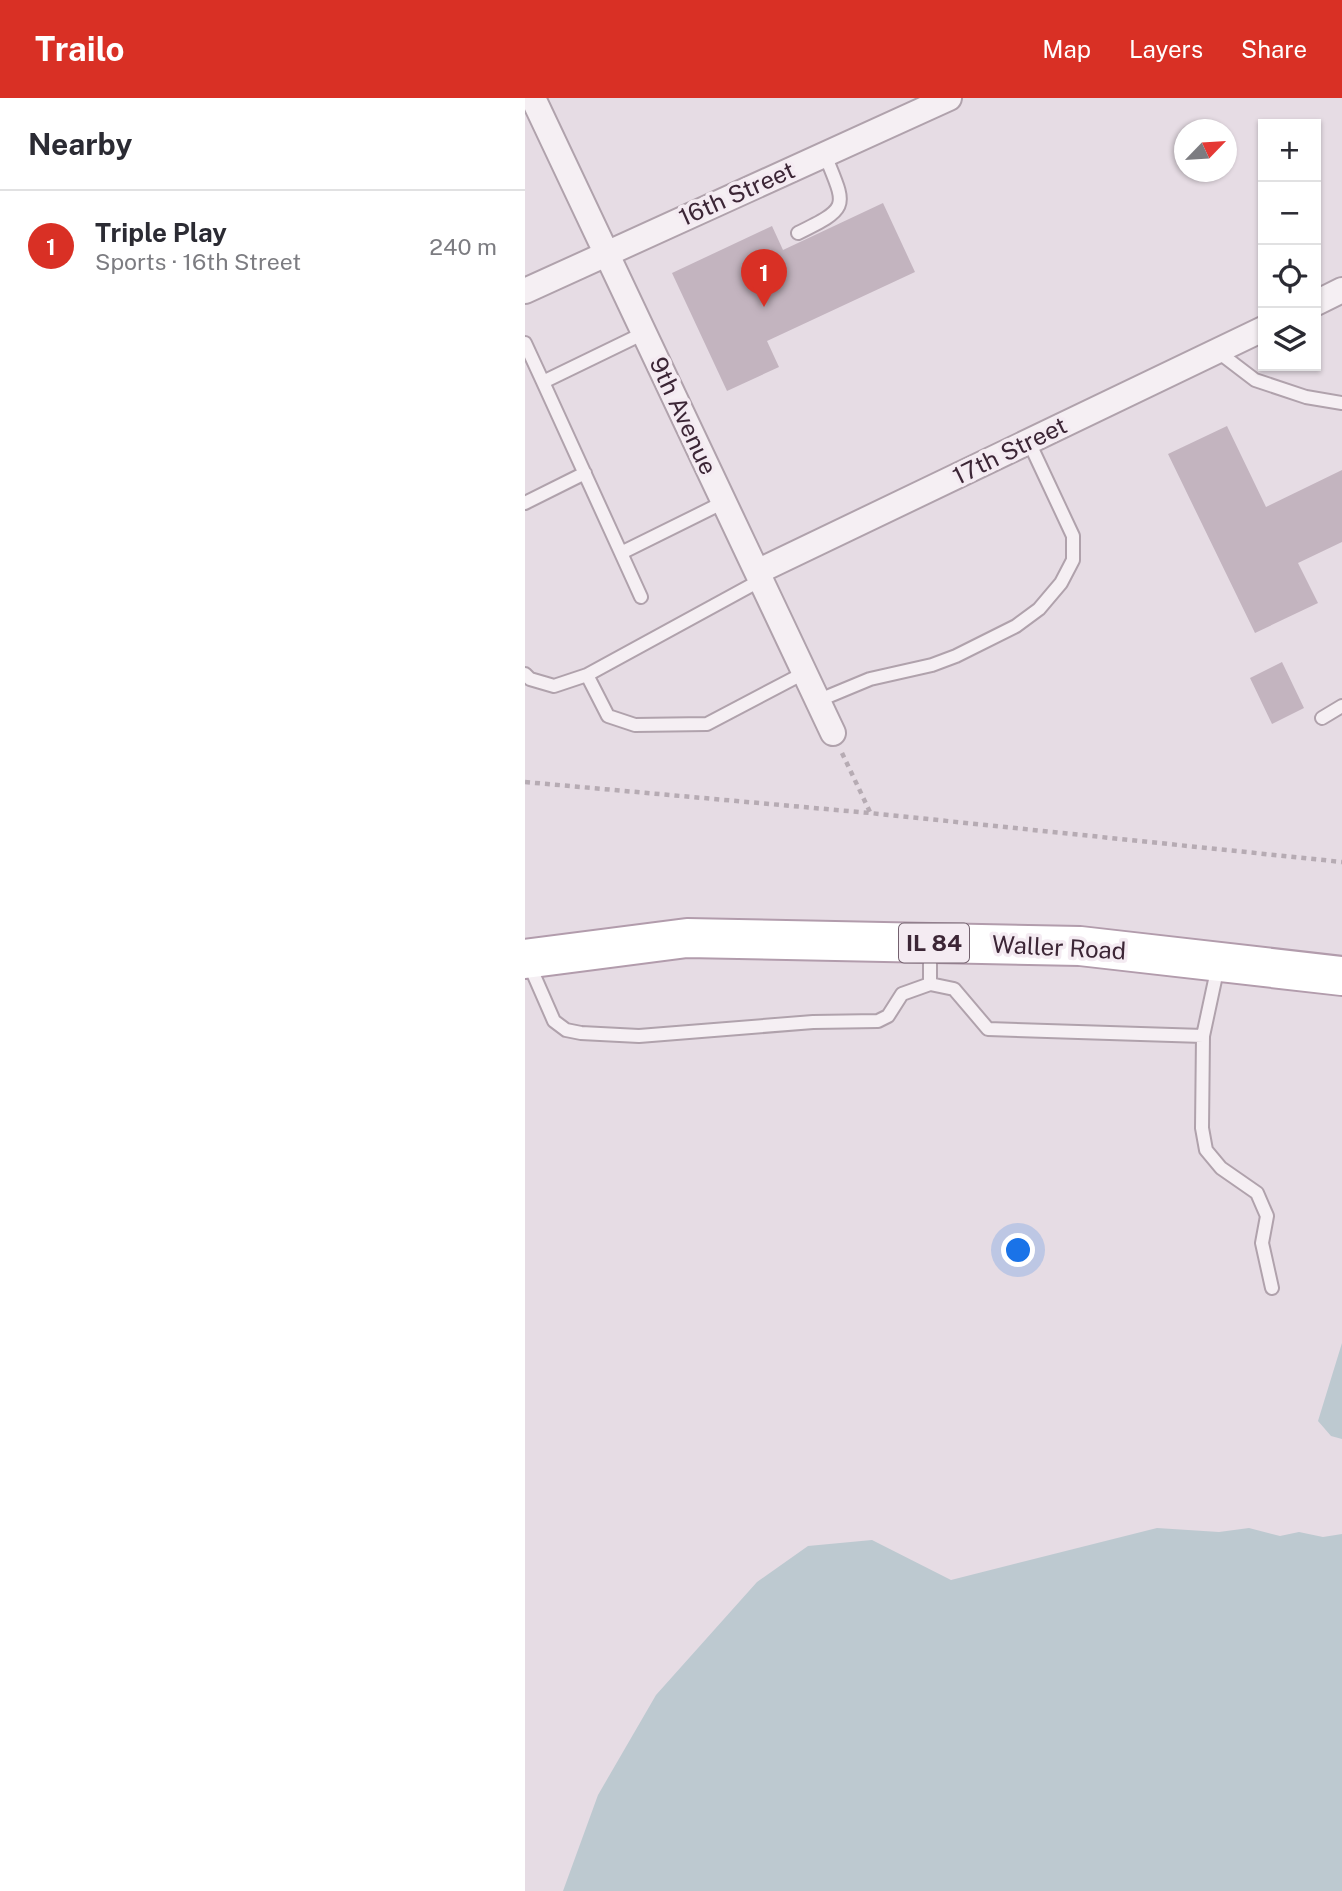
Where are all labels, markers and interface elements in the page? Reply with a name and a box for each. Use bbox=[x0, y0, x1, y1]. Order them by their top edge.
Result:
text: Trailo bbox=[35, 30, 125, 68]
text: Map bbox=[1042, 35, 1091, 63]
text: Layers bbox=[1129, 35, 1203, 63]
text: Share bbox=[1241, 35, 1307, 63]
north arrow bbox=[1174, 119, 1237, 182]
map controls bbox=[1258, 119, 1321, 371]
button: + bbox=[1258, 119, 1321, 182]
text: Nearby bbox=[28, 126, 132, 162]
street label: 16th Street bbox=[674, 155, 799, 231]
button: − bbox=[1258, 182, 1321, 245]
text: Triple Play bbox=[95, 217, 227, 248]
text: 1 bbox=[46, 233, 56, 260]
text: 240 m bbox=[429, 233, 497, 260]
button: locate bbox=[1258, 245, 1321, 308]
text: Sports · 16th Street bbox=[95, 248, 301, 275]
pin: 1 bbox=[741, 249, 787, 307]
button: layers bbox=[1258, 308, 1321, 371]
street label: 9th Avenue bbox=[645, 352, 723, 479]
street label: 17th Street bbox=[948, 410, 1071, 490]
road number: IL 84 bbox=[899, 923, 969, 962]
street label: Waller Road bbox=[991, 930, 1127, 964]
your location bbox=[1001, 1233, 1035, 1267]

